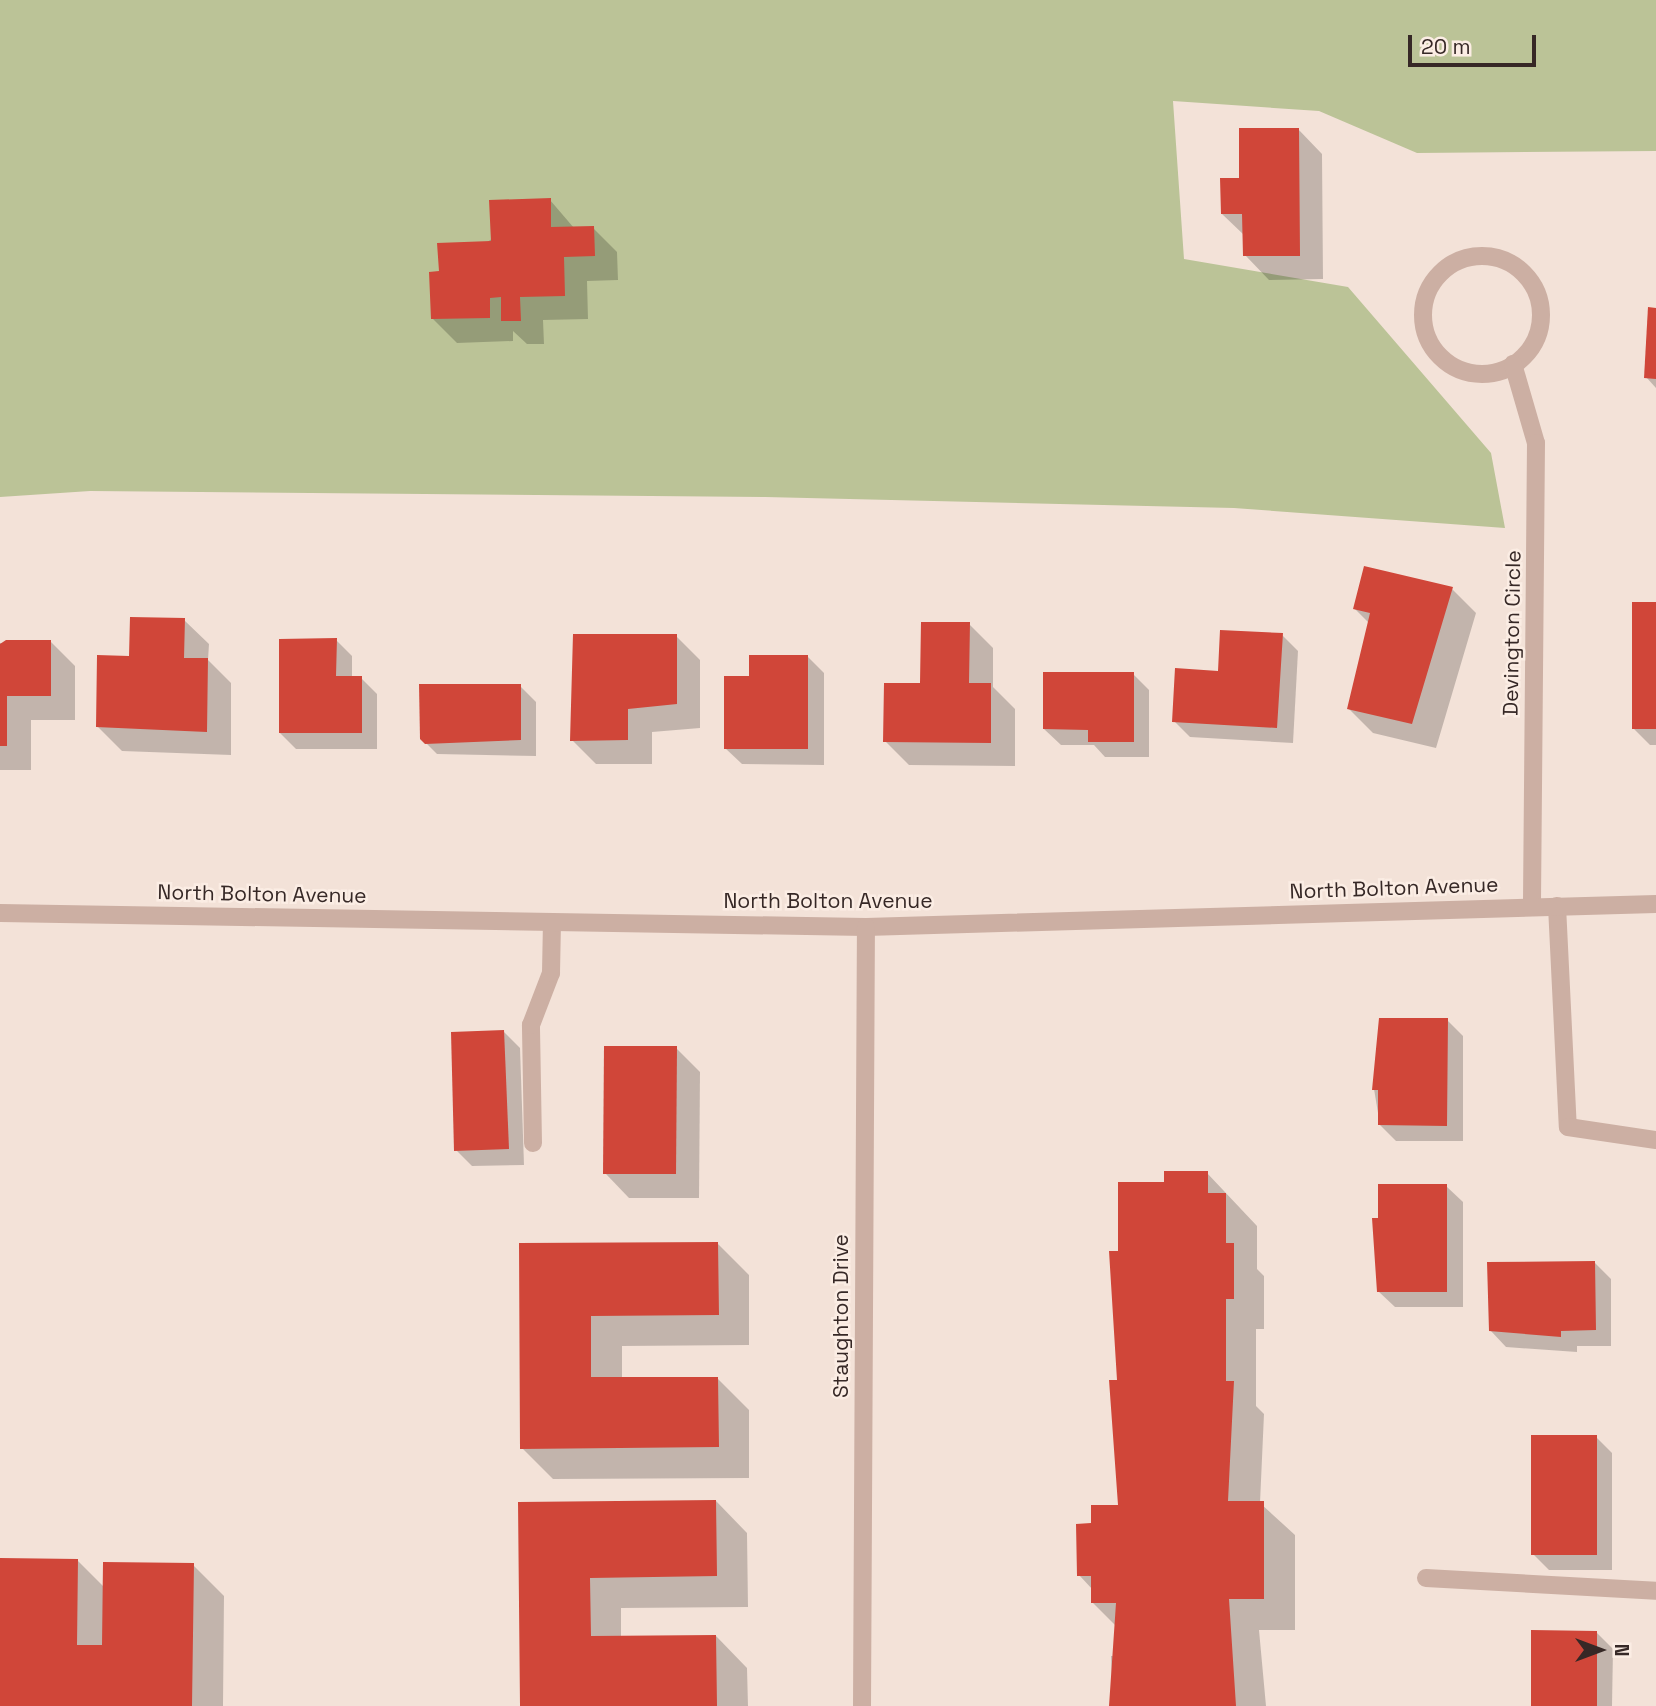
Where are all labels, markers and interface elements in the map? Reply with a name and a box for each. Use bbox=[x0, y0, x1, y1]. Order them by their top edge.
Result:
scale bar bbox=[1411, 21, 1539, 65]
text: 20 m bbox=[1421, 33, 1471, 60]
street label: Devington Circle bbox=[1498, 550, 1526, 716]
street label: North Bolton Avenue bbox=[1289, 872, 1499, 904]
street label: North Bolton Avenue bbox=[157, 880, 367, 908]
street label: North Bolton Avenue bbox=[723, 888, 933, 914]
street label: Staughton Drive bbox=[828, 1234, 854, 1398]
north arrow bbox=[1565, 1615, 1635, 1685]
text: N bbox=[1609, 1644, 1634, 1656]

